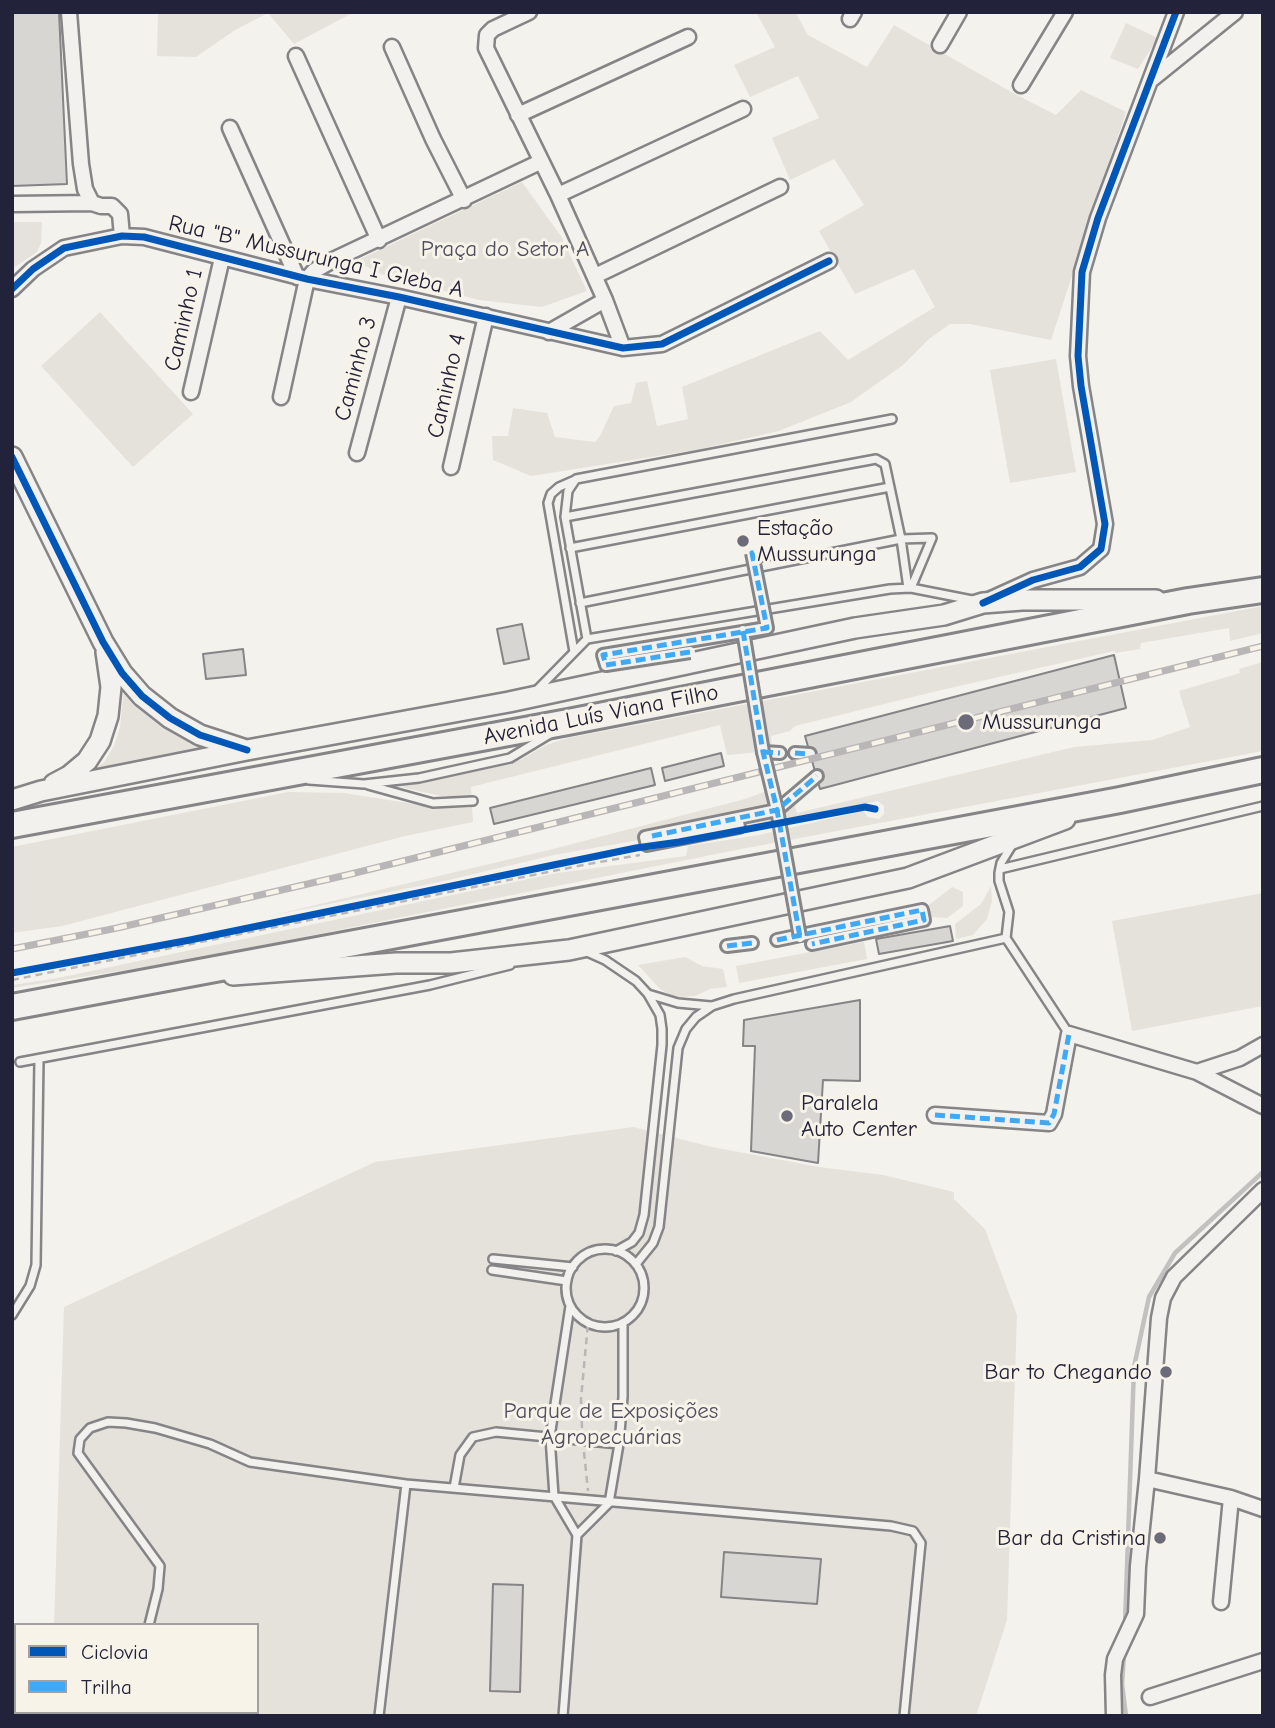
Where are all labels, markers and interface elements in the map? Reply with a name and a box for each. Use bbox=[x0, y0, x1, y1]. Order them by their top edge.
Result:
street label: Rua "B" Mussurunga I Gleba A bbox=[166, 210, 466, 304]
park label: Praça do Setor A bbox=[421, 235, 589, 263]
street label: Caminho 1 bbox=[159, 266, 209, 374]
street label: Caminho 3 bbox=[329, 314, 383, 424]
street label: Caminho 4 bbox=[422, 331, 472, 441]
place label: Estação Mussurunga bbox=[757, 514, 877, 568]
marker: Estação Mussurunga bbox=[735, 533, 751, 549]
street label: Avenida Luís Viana Filho bbox=[481, 679, 721, 751]
place label: Mussurunga bbox=[982, 708, 1102, 736]
marker: Mussurunga bbox=[956, 712, 976, 732]
place label: Paralela Auto Center bbox=[801, 1089, 917, 1143]
marker: Paralela Auto Center bbox=[779, 1108, 795, 1124]
place label: Bar to Chegando bbox=[984, 1358, 1152, 1386]
marker: Bar to Chegando bbox=[1158, 1364, 1174, 1380]
park label: Parque de Exposições Agropecuárias bbox=[504, 1397, 718, 1451]
place label: Bar da Cristina bbox=[997, 1524, 1146, 1552]
marker: Bar da Cristina bbox=[1152, 1530, 1168, 1546]
legend bbox=[14, 1623, 259, 1714]
text: Ciclovia bbox=[81, 1640, 149, 1664]
text: Trilha bbox=[81, 1675, 132, 1699]

